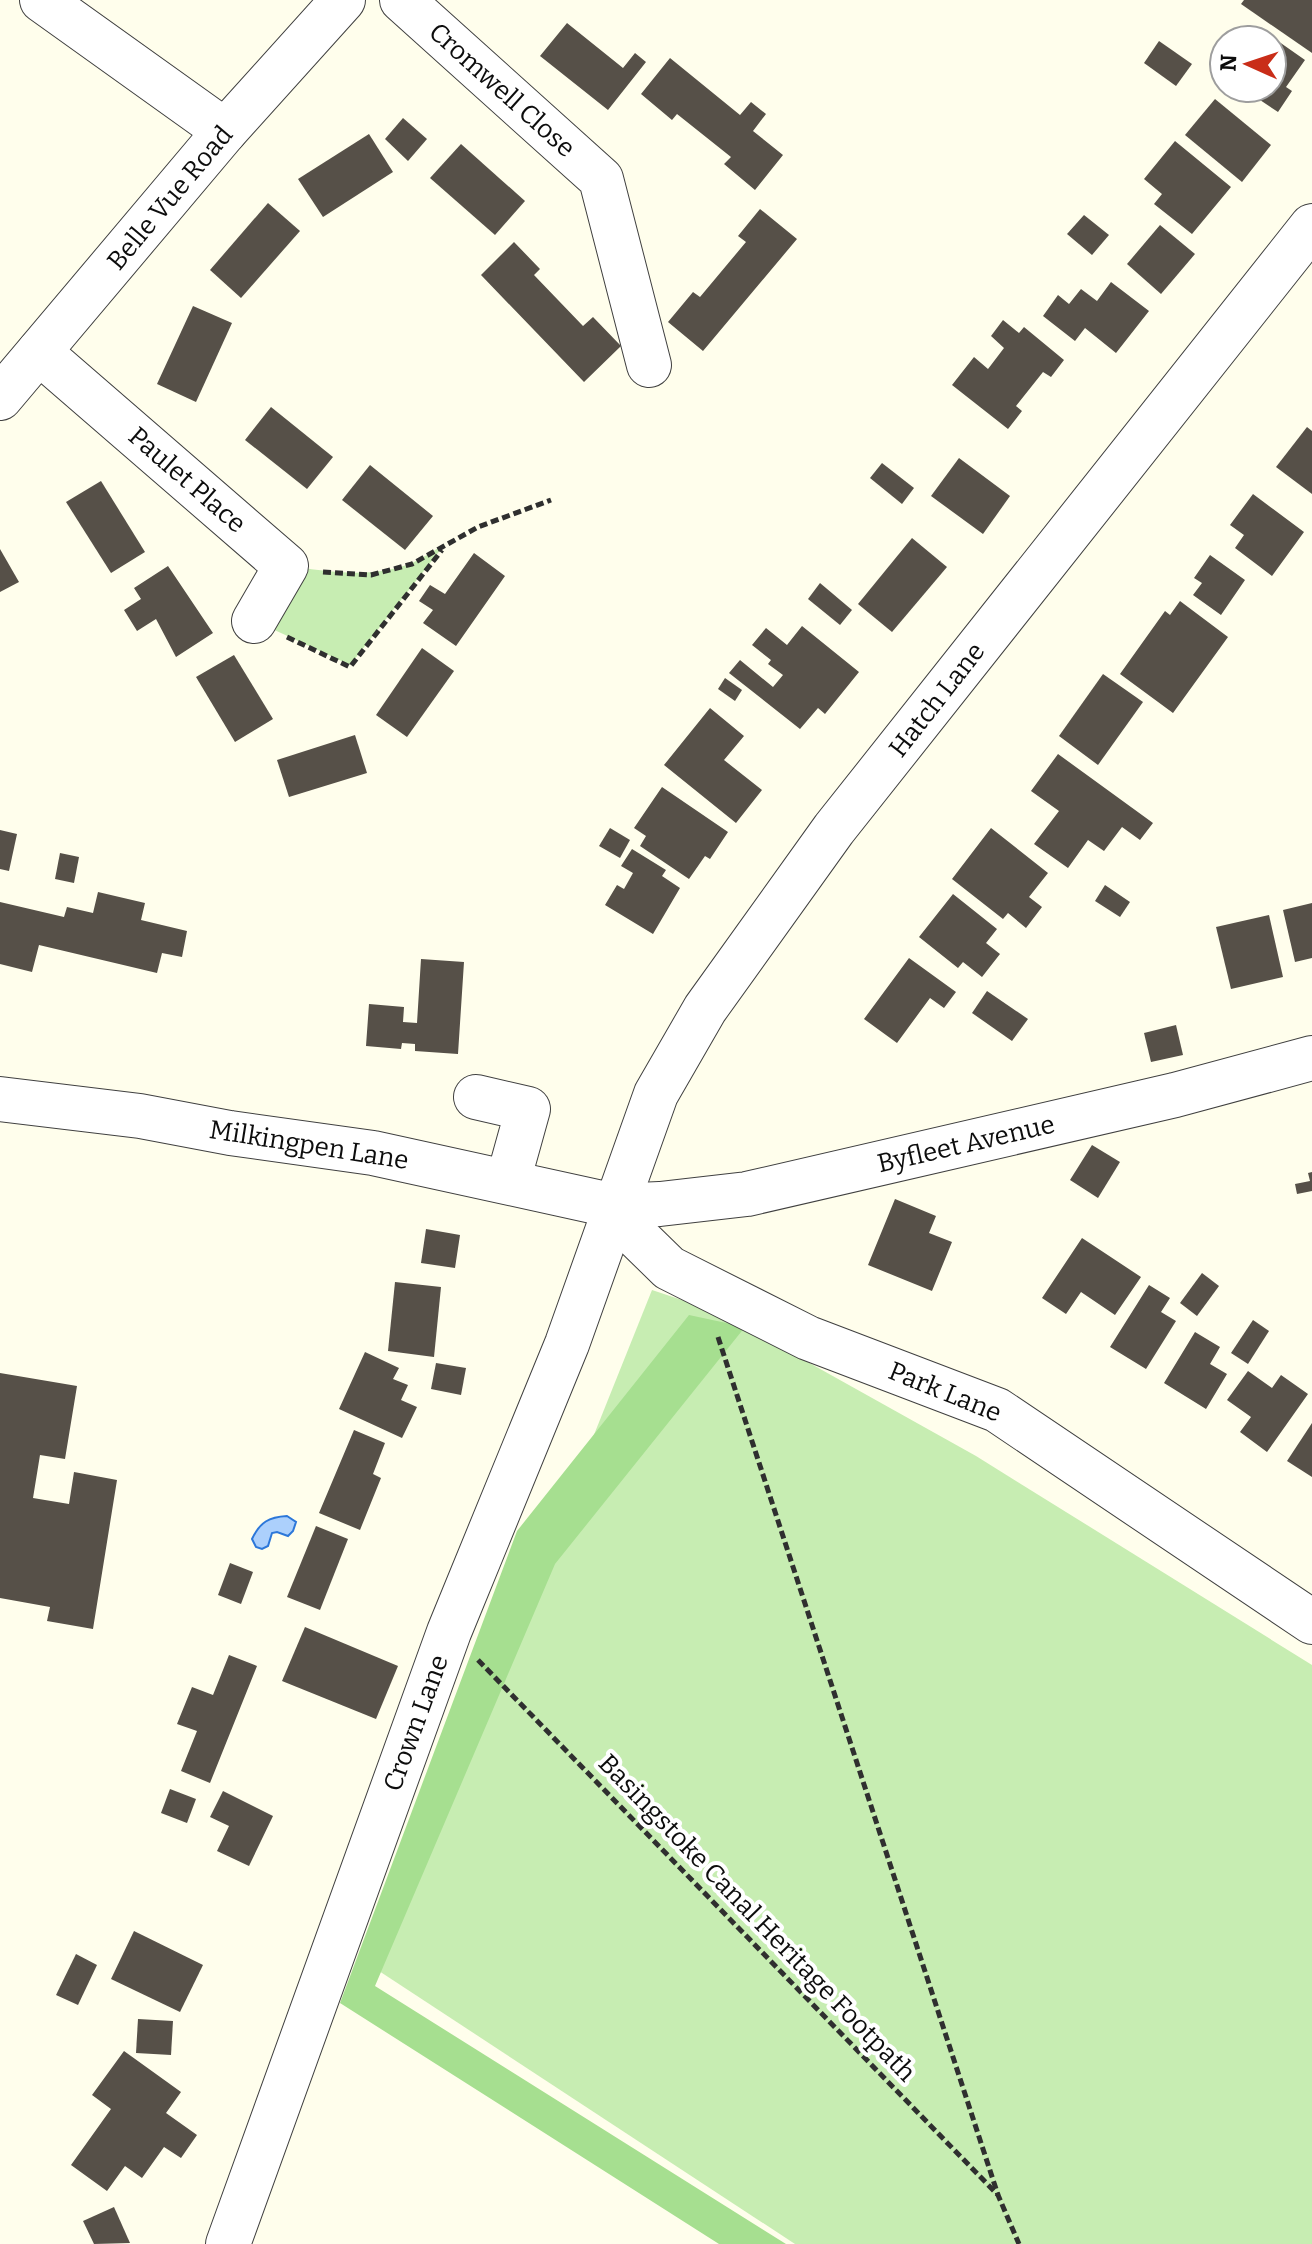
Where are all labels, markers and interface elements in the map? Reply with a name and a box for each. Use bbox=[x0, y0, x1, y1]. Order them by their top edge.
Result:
street label: Cromwell Close bbox=[423, 16, 581, 164]
north arrow bbox=[1208, 24, 1288, 104]
text: N bbox=[1215, 54, 1242, 72]
street label: Belle Vue Road bbox=[101, 120, 239, 276]
street label: Paulet Place bbox=[122, 421, 252, 539]
street label: Hatch Lane bbox=[883, 637, 991, 763]
street label: Byfleet Avenue bbox=[874, 1109, 1058, 1179]
street label: Milkingpen Lane bbox=[207, 1114, 411, 1176]
street label: Park Lane bbox=[884, 1355, 1006, 1429]
street label: Crown Lane bbox=[377, 1651, 455, 1795]
street label: Basingstoke Canal Heritage Footpath bbox=[592, 1748, 922, 2088]

